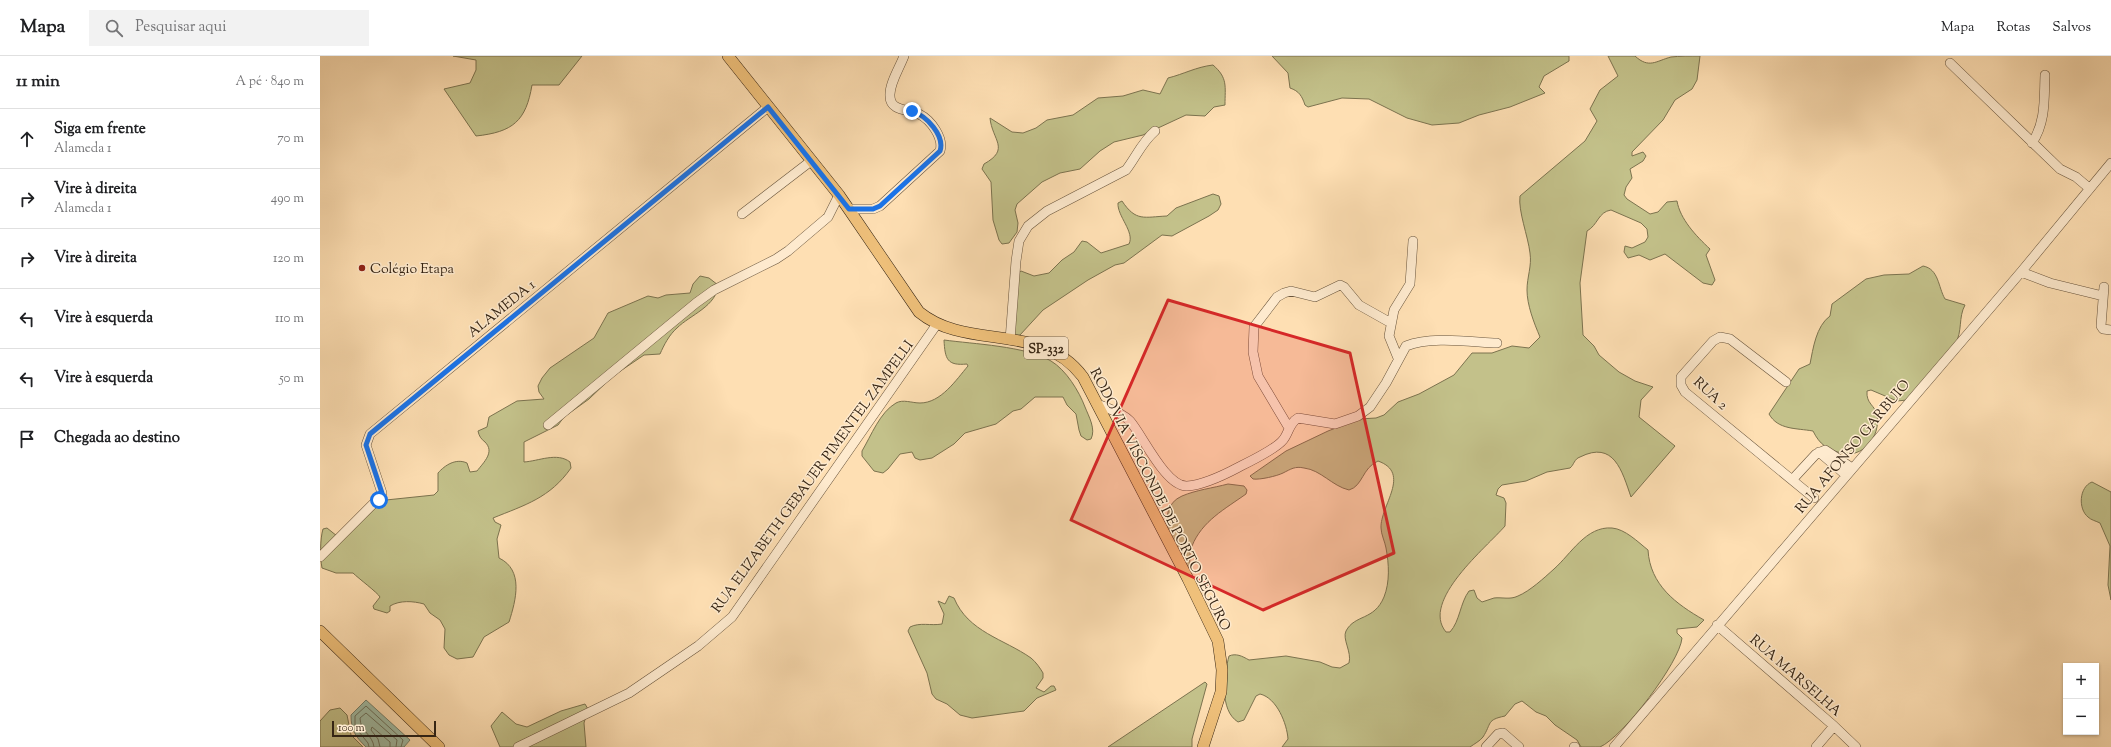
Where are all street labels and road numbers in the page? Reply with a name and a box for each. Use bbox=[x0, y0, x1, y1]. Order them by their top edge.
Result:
street label: ALAMEDA 1 bbox=[464, 276, 541, 343]
street label: RUA ELIZABETH GEBAUER PIMENTEL ZAMPELLI bbox=[708, 336, 920, 618]
road number: SP-332 bbox=[1024, 337, 1068, 359]
street label: RODOVIA VISCONDE DE PORTO SEGURO bbox=[1084, 365, 1235, 635]
street label: RUA 2 bbox=[1688, 373, 1732, 416]
street label: RUA AFONSO GARBUIO bbox=[1792, 376, 1916, 518]
street label: RUA MARSELHA bbox=[1744, 631, 1845, 722]

